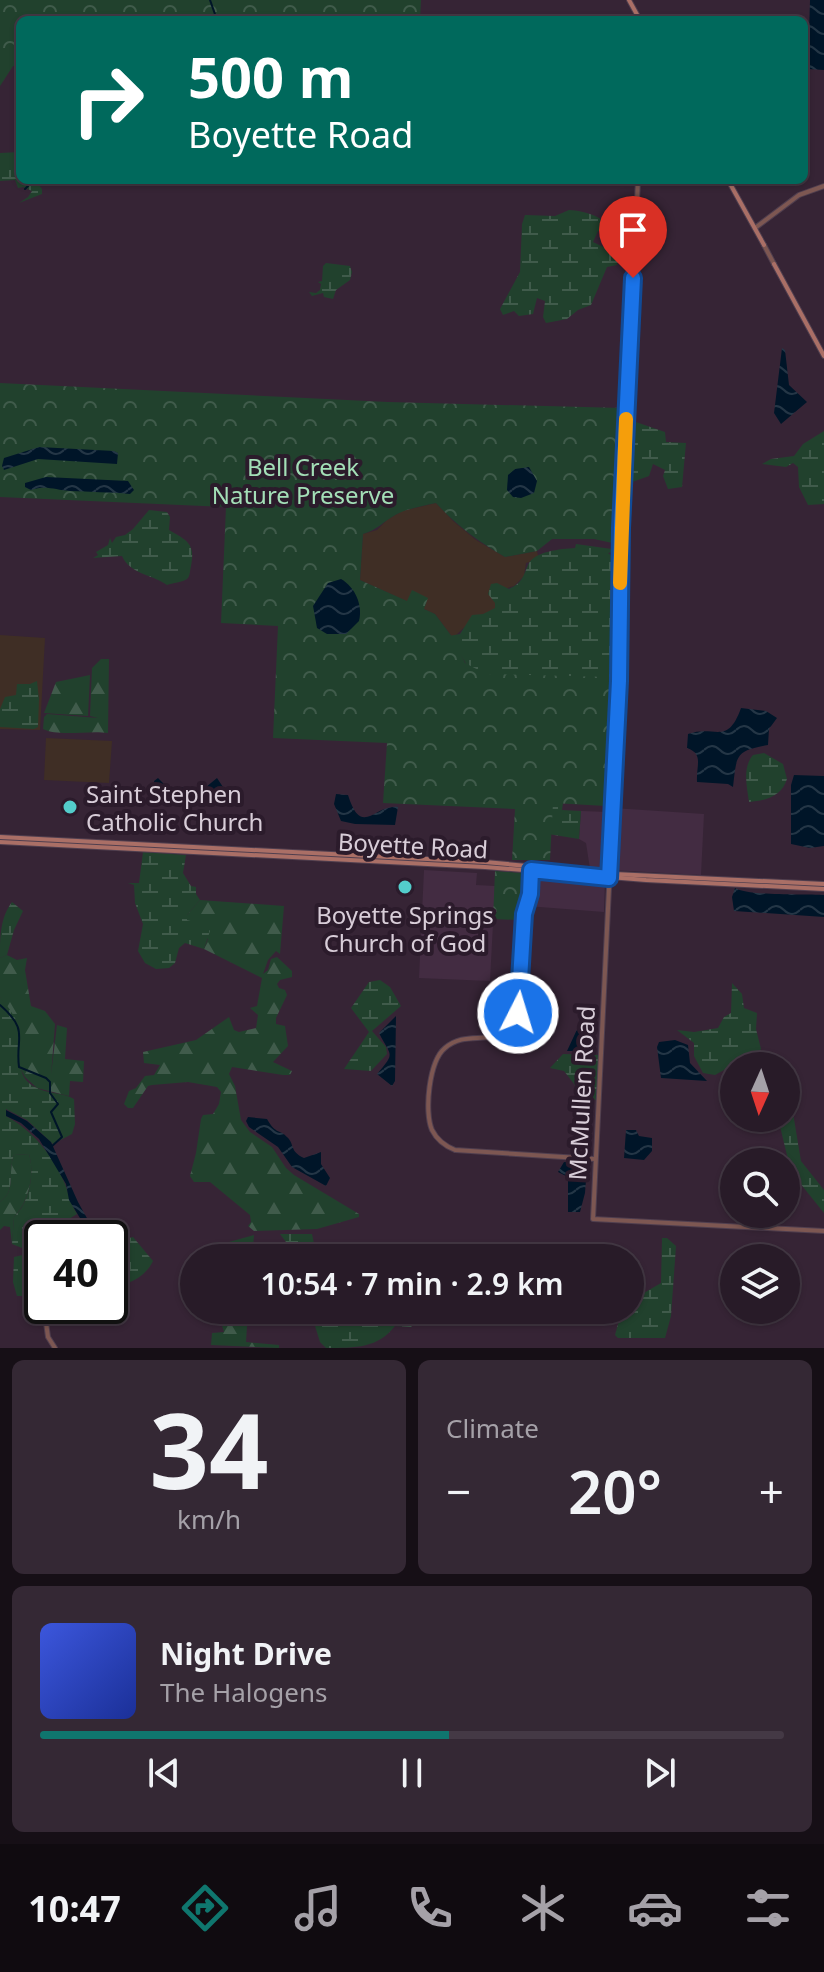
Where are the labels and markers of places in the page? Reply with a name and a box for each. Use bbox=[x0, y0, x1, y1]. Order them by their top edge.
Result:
pin bbox=[599, 196, 667, 278]
place label: Saint Stephen Catholic Church bbox=[86, 777, 263, 838]
marker: Saint Stephen Catholic Church bbox=[61, 798, 79, 816]
marker: Boyette Springs Church of God bbox=[396, 878, 414, 896]
place label: Boyette Springs Church of God bbox=[316, 898, 494, 959]

